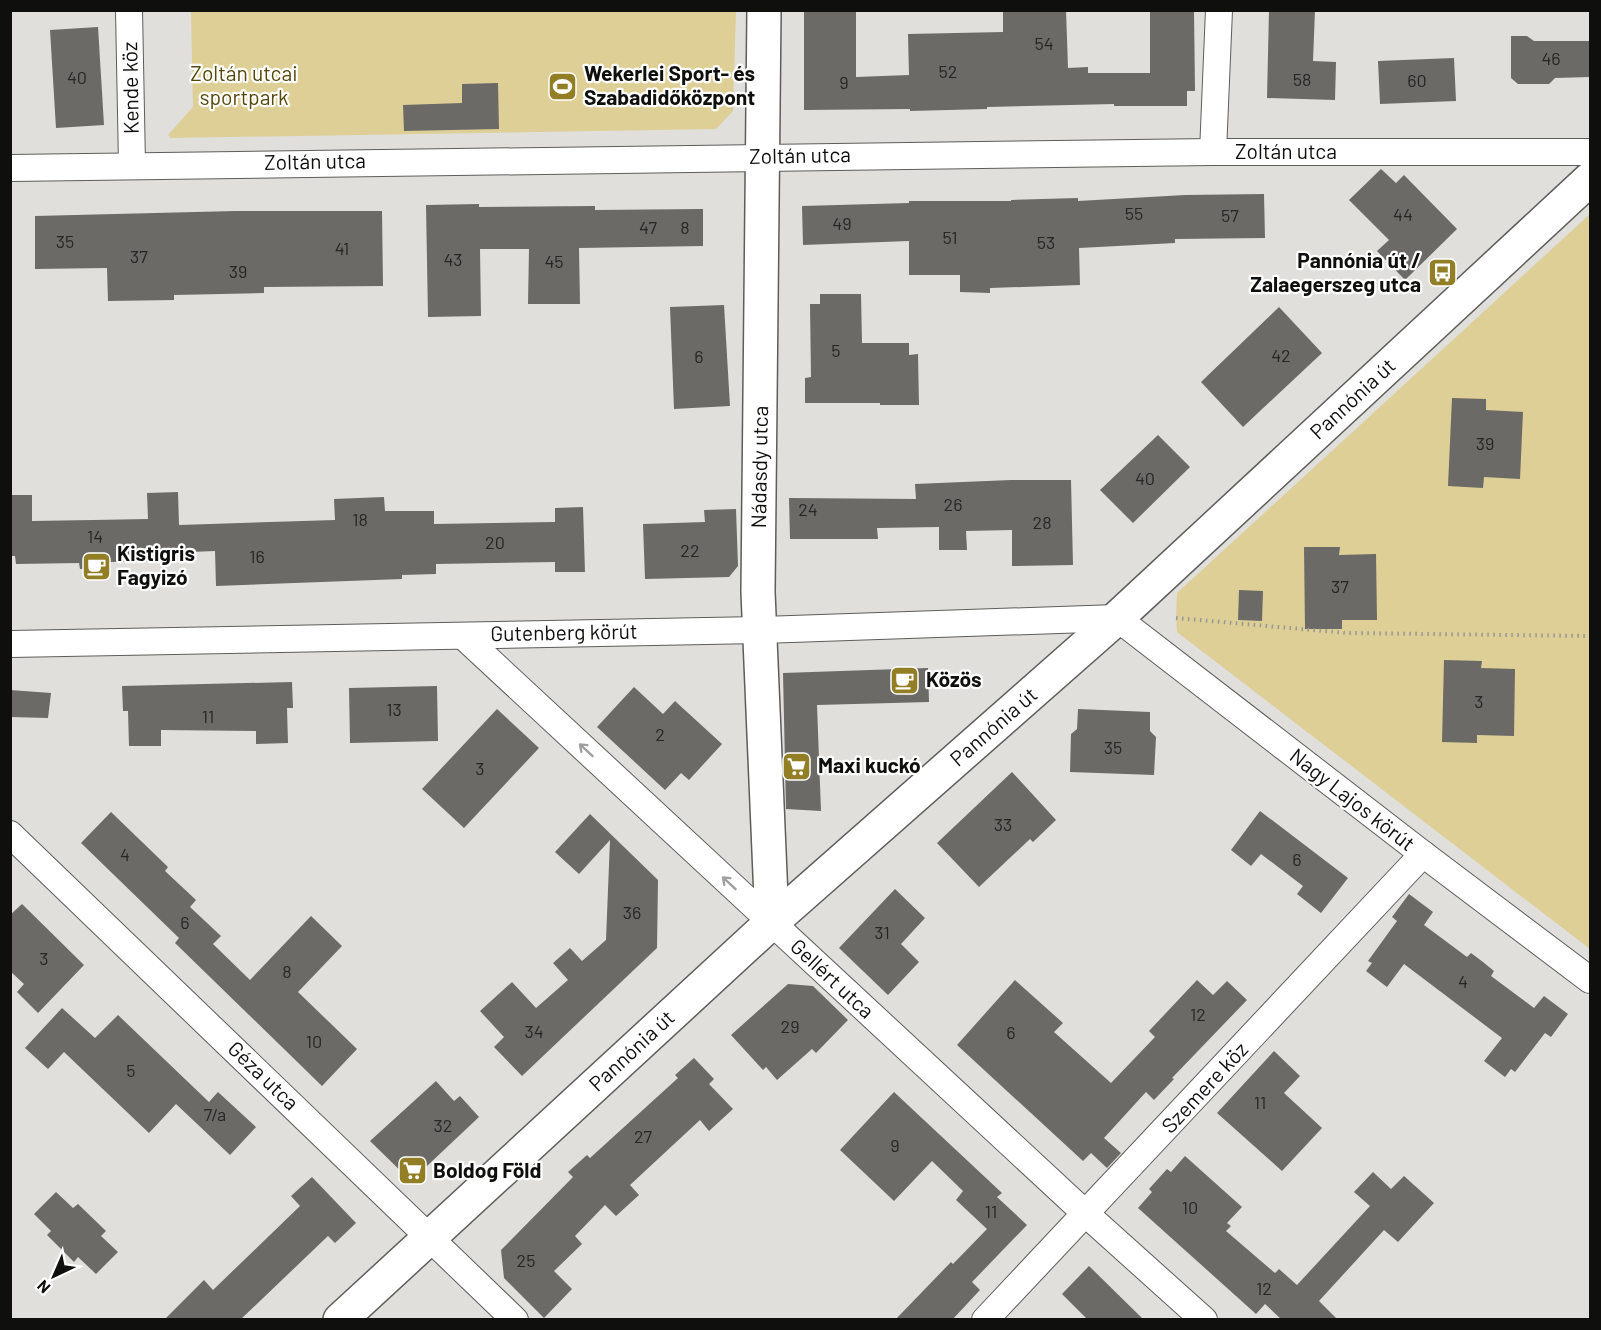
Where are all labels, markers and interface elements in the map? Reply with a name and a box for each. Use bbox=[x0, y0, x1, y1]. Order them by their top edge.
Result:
house number: 54 bbox=[1034, 32, 1054, 54]
street label: Kende köz bbox=[116, 42, 143, 134]
house number: 46 bbox=[1541, 47, 1561, 69]
park label: Zoltán utcai sportpark bbox=[190, 60, 298, 109]
place label: Wekerlei Sport- és Szabadidőközpont bbox=[584, 60, 755, 109]
house number: 52 bbox=[939, 60, 957, 82]
house number: 40 bbox=[67, 66, 87, 88]
house number: 58 bbox=[1293, 68, 1311, 90]
house number: 60 bbox=[1407, 69, 1427, 91]
sports icon: Wekerlei Sport- és Szabadidőközpont bbox=[547, 70, 579, 102]
house number: 9 bbox=[839, 71, 849, 93]
street label: Zoltán utca bbox=[1235, 138, 1337, 163]
street label: Zoltán utca bbox=[749, 141, 851, 168]
street label: Zoltán utca bbox=[264, 147, 366, 174]
house number: 55 bbox=[1125, 202, 1143, 224]
house number: 44 bbox=[1393, 203, 1413, 225]
house number: 57 bbox=[1221, 204, 1239, 226]
house number: 49 bbox=[832, 212, 852, 234]
house number: 47 bbox=[639, 216, 657, 238]
house number: 8 bbox=[680, 216, 690, 238]
house number: 51 bbox=[942, 226, 958, 248]
house number: 35 bbox=[56, 230, 74, 252]
house number: 53 bbox=[1037, 231, 1055, 253]
house number: 41 bbox=[335, 237, 349, 259]
house number: 37 bbox=[130, 245, 148, 267]
place label: Pannónia út / Zalaegerszeg utca bbox=[1250, 247, 1421, 296]
house number: 43 bbox=[443, 248, 463, 270]
house number: 45 bbox=[544, 250, 564, 272]
bus stop icon: Pannónia út / Zalaegerszeg utca bbox=[1426, 257, 1458, 289]
house number: 39 bbox=[229, 260, 247, 282]
house number: 5 bbox=[831, 339, 841, 361]
house number: 42 bbox=[1271, 344, 1291, 366]
house number: 6 bbox=[694, 345, 704, 367]
street label: Pannónia út bbox=[1304, 352, 1400, 444]
street label: Nádasdy utca bbox=[745, 405, 772, 529]
house number: 39 bbox=[1476, 432, 1494, 454]
house number: 40 bbox=[1135, 467, 1155, 489]
house number: 26 bbox=[944, 493, 962, 515]
house number: 24 bbox=[798, 498, 818, 520]
house number: 18 bbox=[352, 508, 368, 530]
house number: 28 bbox=[1032, 511, 1052, 533]
house number: 14 bbox=[87, 525, 103, 547]
house number: 20 bbox=[485, 531, 505, 553]
house number: 22 bbox=[680, 539, 700, 561]
place label: Kistigris Fagyizó bbox=[117, 540, 195, 589]
house number: 16 bbox=[249, 545, 265, 567]
cafe icon: Kistigris Fagyizó bbox=[80, 550, 112, 582]
house number: 37 bbox=[1331, 575, 1349, 597]
street label: Gutenberg körút bbox=[490, 618, 638, 645]
cafe icon: Közös bbox=[889, 664, 921, 696]
place label: Közös bbox=[926, 666, 982, 691]
street label: Pannónia út bbox=[944, 681, 1042, 771]
house number: 3 bbox=[1474, 690, 1484, 712]
house number: 13 bbox=[386, 698, 402, 720]
house number: 11 bbox=[202, 705, 214, 727]
house number: 2 bbox=[655, 723, 665, 745]
house number: 35 bbox=[1104, 736, 1122, 758]
street label: Nagy Lajos körút bbox=[1286, 742, 1420, 855]
one-way arrow bbox=[579, 743, 594, 757]
supermarket icon: Maxi kuckó bbox=[781, 750, 813, 782]
place label: Maxi kuckó bbox=[818, 752, 921, 777]
house number: 3 bbox=[475, 757, 485, 779]
house number: 33 bbox=[994, 813, 1012, 835]
house number: 4 bbox=[120, 843, 130, 865]
house number: 6 bbox=[1292, 848, 1302, 870]
one-way arrow bbox=[722, 875, 737, 890]
house number: 36 bbox=[623, 901, 641, 923]
house number: 6 bbox=[180, 911, 190, 933]
house number: 31 bbox=[874, 921, 890, 943]
street label: Gellért utca bbox=[786, 933, 880, 1023]
house number: 3 bbox=[39, 947, 49, 969]
house number: 8 bbox=[282, 960, 292, 982]
house number: 4 bbox=[1458, 970, 1468, 992]
house number: 12 bbox=[1190, 1003, 1206, 1025]
street label: Pannónia út bbox=[583, 1004, 679, 1096]
house number: 29 bbox=[780, 1015, 800, 1037]
house number: 34 bbox=[524, 1020, 544, 1042]
house number: 6 bbox=[1006, 1021, 1016, 1043]
house number: 10 bbox=[306, 1030, 322, 1052]
street label: Géza utca bbox=[224, 1035, 305, 1115]
street label: Szemere köz bbox=[1156, 1036, 1252, 1138]
house number: 5 bbox=[126, 1059, 136, 1081]
house number: 11 bbox=[1254, 1091, 1266, 1113]
house number: 7/a bbox=[204, 1103, 226, 1125]
house number: 32 bbox=[434, 1114, 452, 1136]
house number: 27 bbox=[634, 1125, 653, 1147]
house number: 9 bbox=[890, 1134, 900, 1156]
supermarket icon: Boldog Föld bbox=[396, 1155, 428, 1187]
place label: Boldog Föld bbox=[433, 1157, 541, 1182]
house number: 10 bbox=[1182, 1196, 1198, 1218]
house number: 11 bbox=[985, 1200, 997, 1222]
north arrow bbox=[24, 1246, 84, 1306]
house number: 25 bbox=[517, 1249, 535, 1271]
text: N bbox=[33, 1277, 54, 1298]
house number: 12 bbox=[1256, 1277, 1272, 1299]

